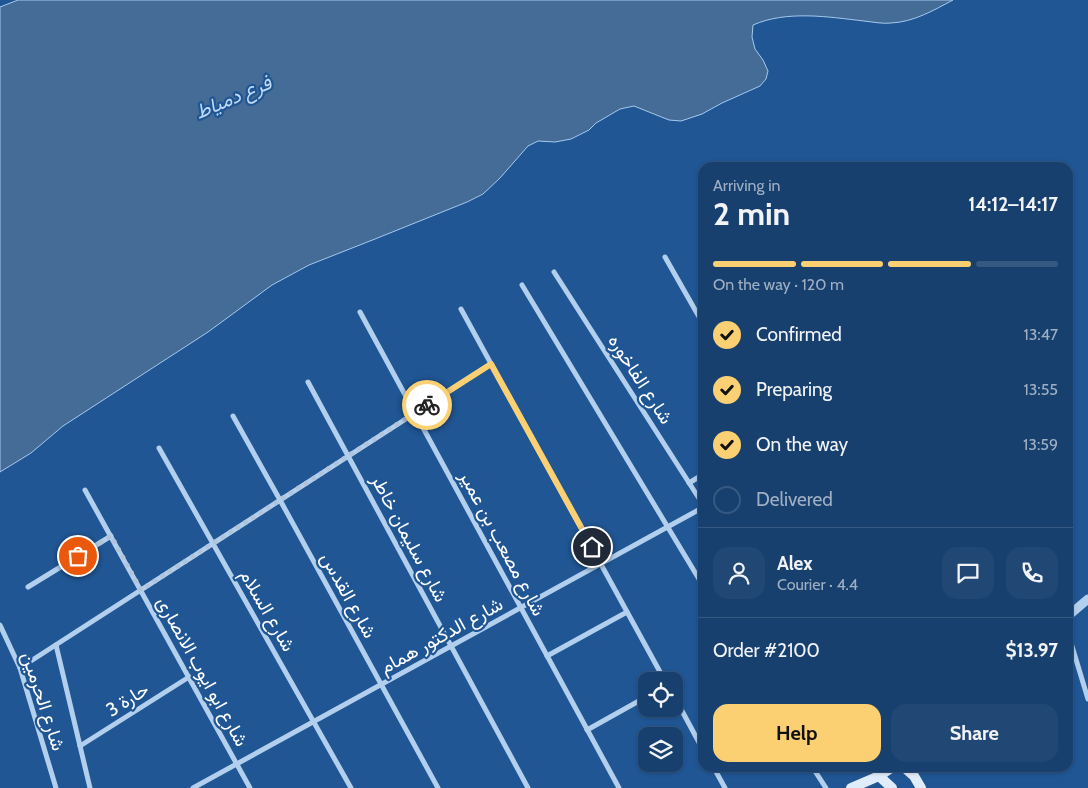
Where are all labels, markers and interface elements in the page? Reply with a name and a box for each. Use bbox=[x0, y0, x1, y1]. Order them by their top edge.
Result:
water label: فرع دمياط bbox=[191, 70, 276, 126]
text: Arriving in bbox=[713, 176, 780, 195]
text: 14:12–14:17 bbox=[968, 193, 1058, 216]
text: 2 min bbox=[713, 194, 790, 233]
text: On the way · 120 m bbox=[713, 275, 844, 294]
icon: check bbox=[713, 321, 741, 349]
text: Confirmed bbox=[756, 323, 842, 346]
text: 13:47 bbox=[1024, 325, 1058, 344]
street label: شارع الفاخوره bbox=[602, 330, 678, 429]
icon: check bbox=[713, 376, 741, 404]
text: Preparing bbox=[756, 378, 832, 401]
courier bbox=[402, 380, 452, 430]
text: 13:55 bbox=[1023, 380, 1058, 399]
icon: bike bbox=[413, 391, 441, 419]
icon: check bbox=[713, 431, 741, 459]
text: On the way bbox=[756, 433, 848, 456]
text: 13:59 bbox=[1023, 435, 1058, 454]
street label: شارع مصعب بن عمير bbox=[453, 466, 551, 620]
street label: شارع سليمان خاطر bbox=[365, 470, 453, 606]
text: Delivered bbox=[756, 488, 833, 511]
pin bbox=[571, 526, 613, 568]
icon: home bbox=[578, 533, 606, 561]
pin bbox=[57, 535, 99, 577]
icon: bag bbox=[64, 542, 92, 570]
button: person bbox=[713, 547, 765, 599]
button: chat bbox=[942, 547, 994, 599]
button: phone bbox=[1006, 547, 1058, 599]
street label: شارع القدس bbox=[315, 548, 382, 643]
text: Alex bbox=[777, 552, 813, 575]
street label: شارع السلام bbox=[234, 565, 300, 656]
text: Courier · 4.4 bbox=[777, 575, 858, 594]
street label: شارع ابو ايوب الانصارى bbox=[151, 592, 253, 751]
street label: شارع الدكتور همام bbox=[376, 592, 507, 680]
text: Order #2100 bbox=[713, 639, 820, 662]
text: $13.97 bbox=[1005, 639, 1058, 662]
street label: شارع الحرمين bbox=[16, 649, 70, 754]
map controls bbox=[638, 672, 683, 772]
button: locate bbox=[638, 672, 683, 717]
street label: حارة 3 bbox=[102, 677, 153, 721]
button: Help bbox=[713, 704, 881, 762]
button: Share bbox=[891, 704, 1058, 762]
button: layers bbox=[638, 727, 683, 772]

